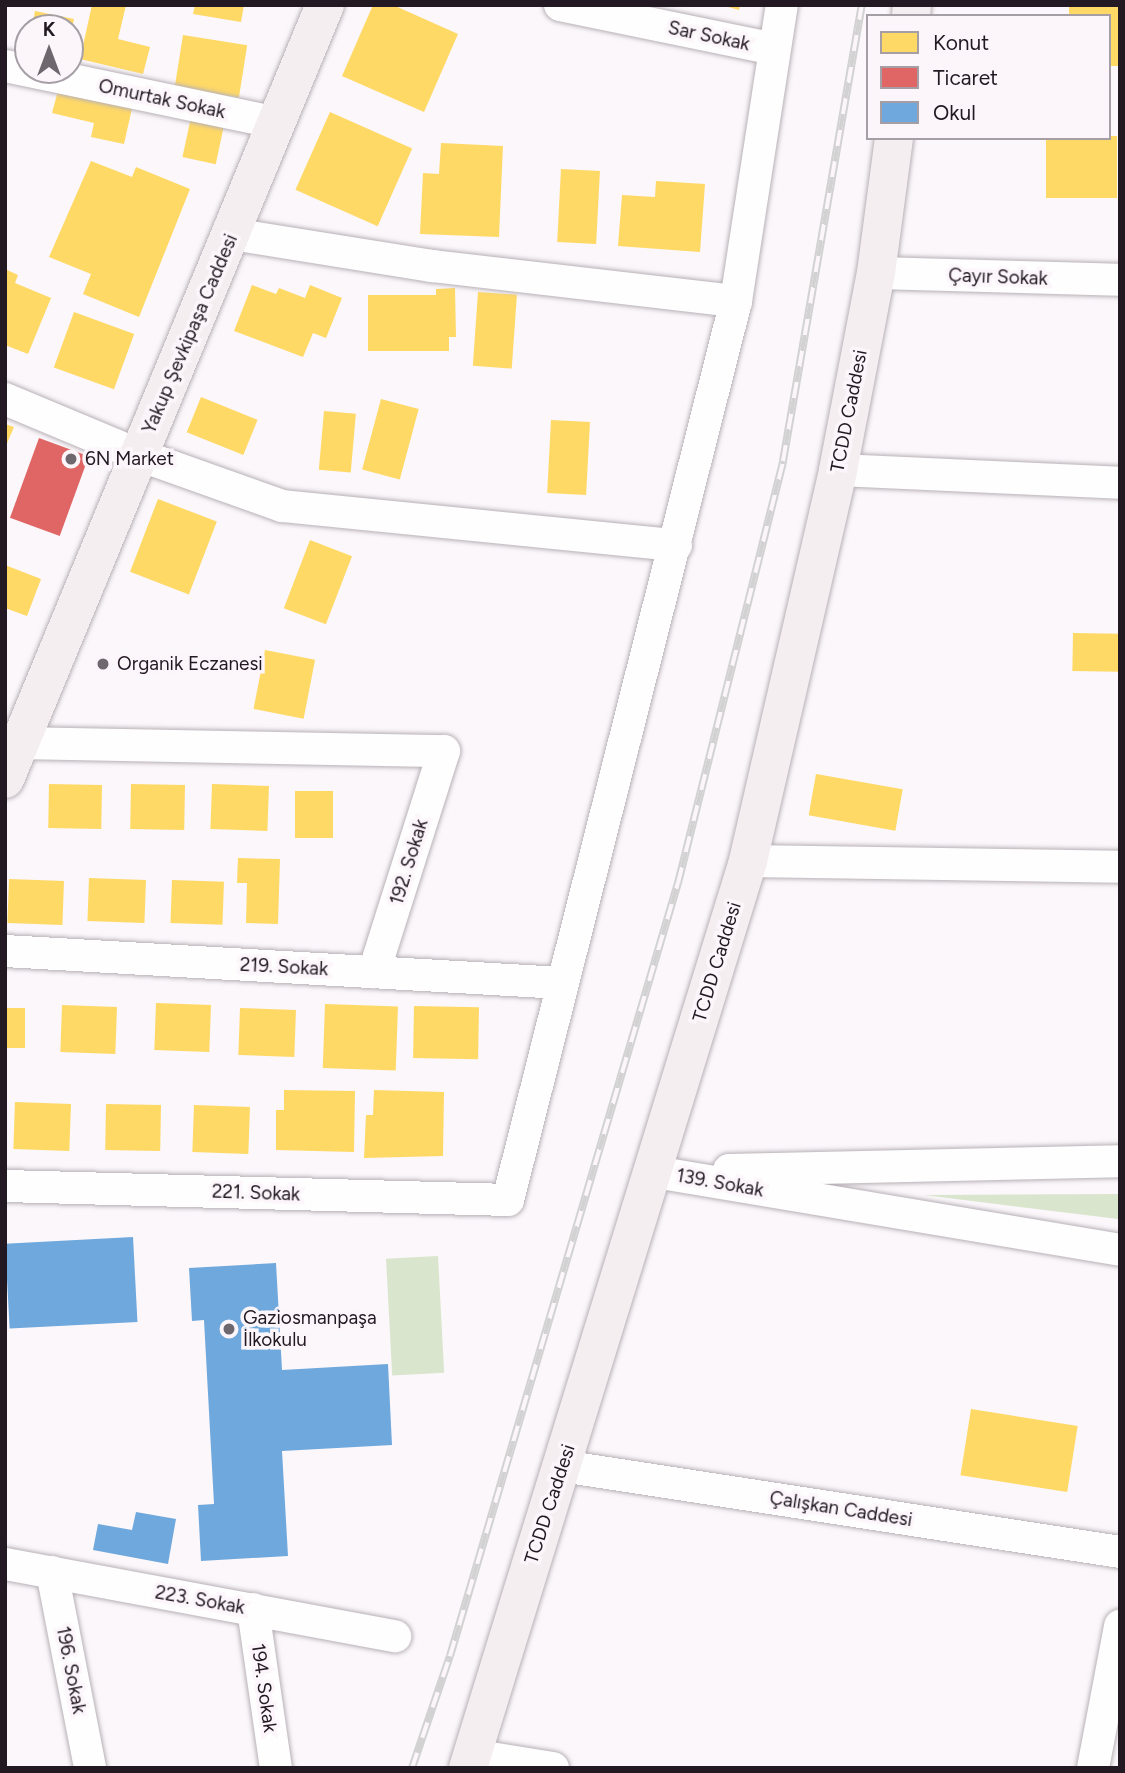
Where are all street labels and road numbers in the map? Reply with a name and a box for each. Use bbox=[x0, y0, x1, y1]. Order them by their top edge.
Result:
street label: Sar Sokak bbox=[666, 16, 752, 56]
street label: Omurtak Sokak bbox=[96, 74, 228, 124]
street label: Yakup Şevkipaşa Caddesi bbox=[138, 231, 242, 437]
street label: Çayır Sokak bbox=[948, 264, 1048, 290]
street label: TCDD Caddesi bbox=[826, 348, 872, 474]
street label: 192. Sokak bbox=[385, 816, 433, 908]
street label: TCDD Caddesi bbox=[688, 899, 746, 1025]
street label: 219. Sokak bbox=[239, 953, 329, 981]
street label: 139. Sokak bbox=[675, 1164, 765, 1202]
street label: 221. Sokak bbox=[211, 1180, 301, 1206]
street label: TCDD Caddesi bbox=[520, 1441, 580, 1567]
street label: Çalışkan Caddesi bbox=[768, 1486, 914, 1532]
street label: 223. Sokak bbox=[153, 1581, 247, 1619]
street label: 196. Sokak bbox=[51, 1624, 91, 1716]
street label: 194. Sokak bbox=[246, 1642, 282, 1734]

